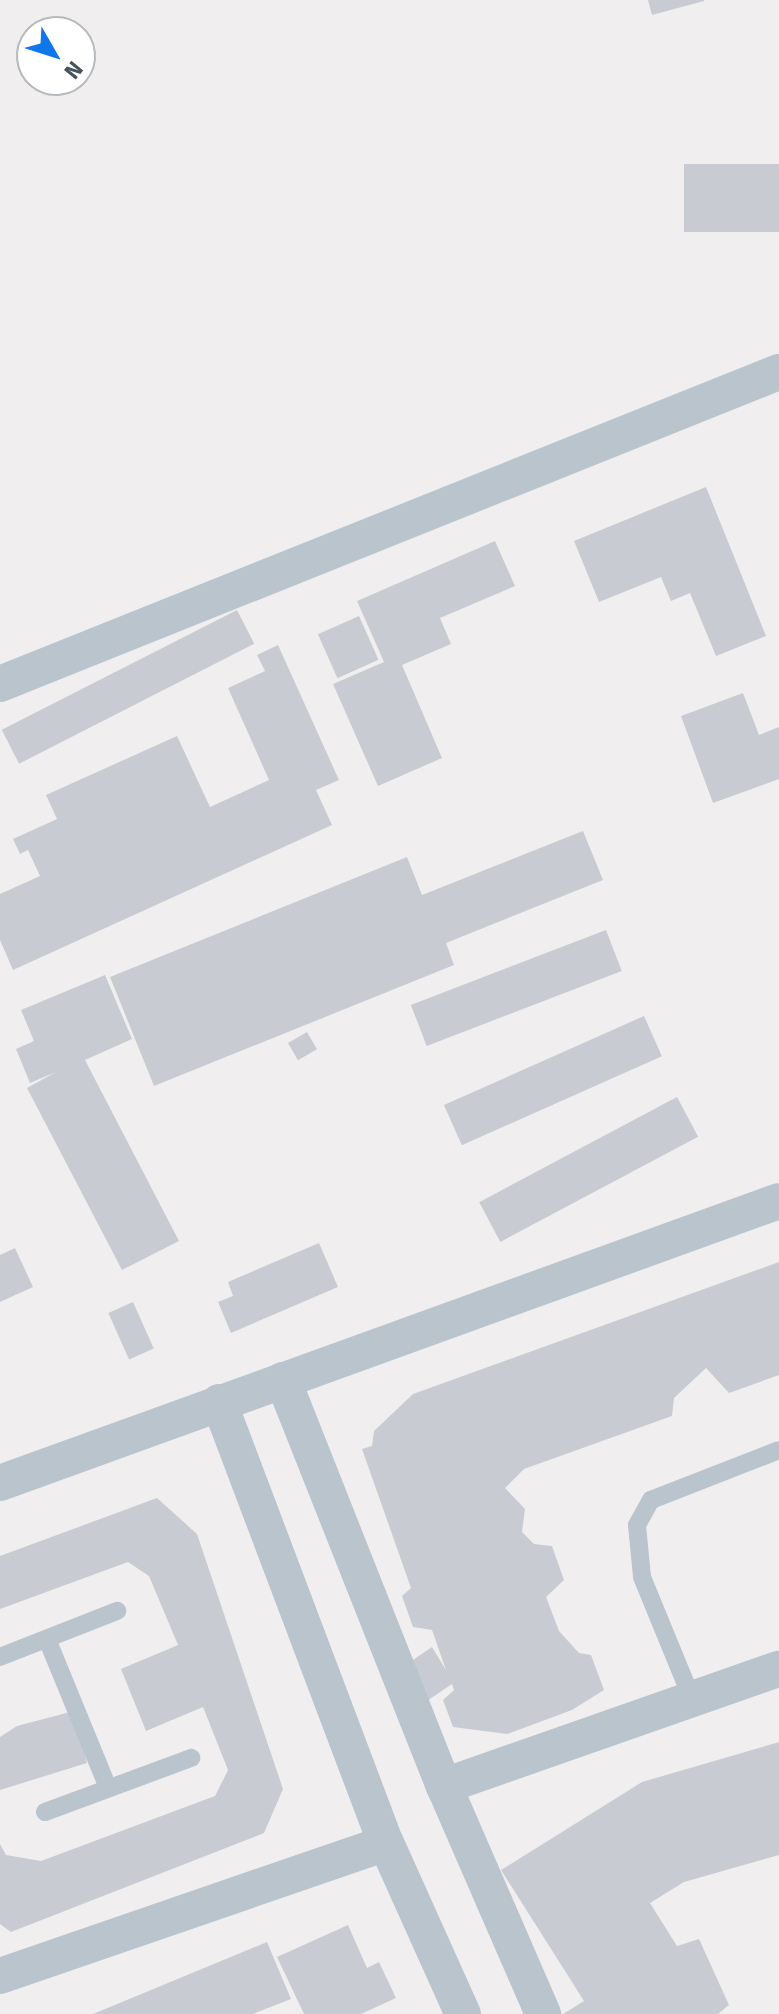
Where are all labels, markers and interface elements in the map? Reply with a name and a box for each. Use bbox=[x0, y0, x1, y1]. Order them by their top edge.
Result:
north arrow bbox=[16, 16, 96, 96]
text: N bbox=[58, 56, 89, 84]

